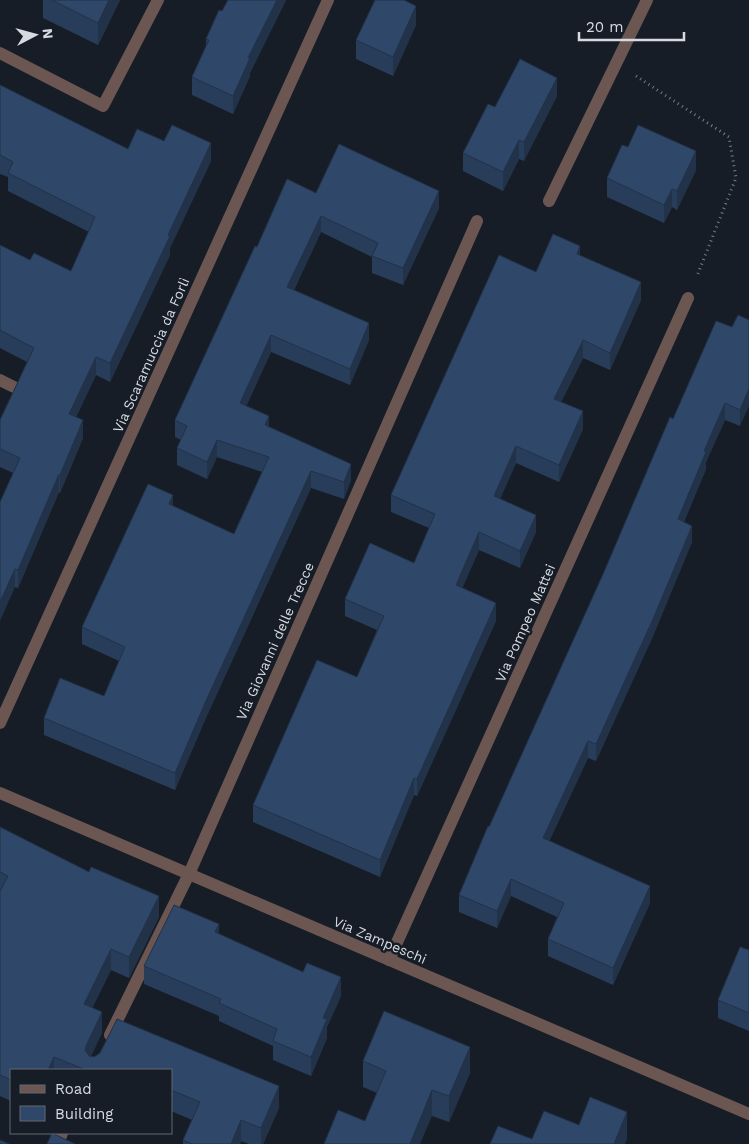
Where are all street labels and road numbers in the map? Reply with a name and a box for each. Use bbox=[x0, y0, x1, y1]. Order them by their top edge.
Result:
street label: Via Scaramuccia da Forlì bbox=[109, 275, 193, 435]
street label: Via Giovanni delle Trecce bbox=[233, 560, 317, 722]
street label: Via Pompeo Mattei bbox=[492, 562, 558, 684]
street label: Via Zampeschi bbox=[331, 913, 429, 967]

